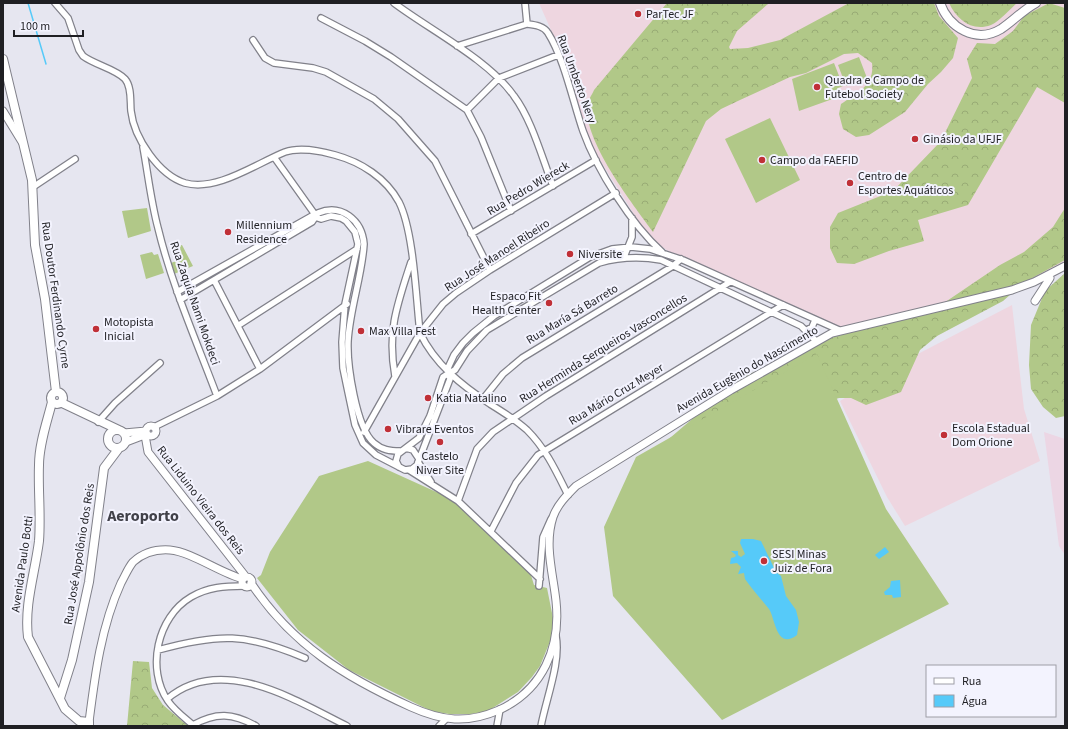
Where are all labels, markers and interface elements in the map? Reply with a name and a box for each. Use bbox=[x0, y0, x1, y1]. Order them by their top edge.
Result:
place label: ParTec JF bbox=[646, 6, 694, 23]
marker: ParTec JF bbox=[633, 9, 643, 19]
scale bar bbox=[14, 12, 83, 38]
text: 100 m bbox=[20, 18, 50, 35]
street label: Rua Umberto Nery bbox=[553, 33, 601, 126]
place label: Quadra e Campo de Futebol Society bbox=[825, 72, 924, 103]
marker: Quadra e Campo de Futebol Society bbox=[812, 82, 822, 92]
place label: Ginásio da UFJF bbox=[923, 131, 1002, 148]
marker: Ginásio da UFJF bbox=[910, 134, 920, 144]
place label: Campo da FAEFID bbox=[770, 152, 858, 169]
marker: Campo da FAEFID bbox=[757, 155, 767, 165]
street label: Rua Pedro Wiereck bbox=[484, 157, 573, 220]
place label: Centro de Esportes Aquáticos bbox=[858, 168, 953, 199]
marker: Centro de Esportes Aquáticos bbox=[845, 178, 855, 188]
street label: Rua José Manoel Ribeiro bbox=[441, 215, 553, 296]
place label: Millennium Residence bbox=[236, 217, 292, 248]
street label: Rua Doutor Ferdinando Cyrne bbox=[37, 220, 74, 370]
marker: Millennium Residence bbox=[223, 227, 233, 237]
street label: Rua Zaquia Nami Mokdeci bbox=[165, 239, 224, 367]
place label: Niversite bbox=[578, 246, 622, 263]
marker: Niversite bbox=[565, 249, 575, 259]
street label: Rua María Sá Barreto bbox=[523, 280, 621, 349]
place label: Espaco Fit Health Center bbox=[472, 288, 542, 319]
street label: Rua Herminda Serqueiros Vasconcellos bbox=[516, 290, 690, 407]
marker: Espaco Fit Health Center bbox=[544, 298, 554, 308]
place label: Motopista Inicial bbox=[104, 314, 154, 345]
street label: Avenida Eugênio do Nascimento bbox=[673, 322, 821, 417]
place label: Max Villa Fest bbox=[369, 323, 436, 340]
marker: Motopista Inicial bbox=[91, 324, 101, 334]
marker: Max Villa Fest bbox=[356, 326, 366, 336]
street label: Rua Mário Cruz Meyer bbox=[566, 359, 668, 430]
place label: Katia Natalino bbox=[436, 390, 507, 407]
marker: Katia Natalino bbox=[423, 393, 433, 403]
place label: Escola Estadual Dom Orione bbox=[952, 420, 1030, 451]
place label: Vibrare Eventos bbox=[396, 421, 474, 438]
marker: Vibrare Eventos bbox=[383, 424, 393, 434]
marker: Escola Estadual Dom Orione bbox=[939, 430, 949, 440]
marker: Castelo Niver Site bbox=[435, 437, 445, 447]
street label: Rua Liduino Vieira dos Reis bbox=[153, 442, 248, 558]
place label: Castelo Niver Site bbox=[416, 448, 464, 479]
street label: Rua José Appolônio dos Reis bbox=[60, 482, 99, 626]
district label: Aeroporto bbox=[106, 505, 179, 527]
street label: Avenida Paulo Botti bbox=[7, 515, 38, 614]
place label: SESI Minas Juiz de Fora bbox=[772, 546, 832, 577]
marker: SESI Minas Juiz de Fora bbox=[759, 556, 769, 566]
legend bbox=[926, 665, 1056, 717]
text: Rua bbox=[962, 673, 981, 690]
text: Água bbox=[962, 693, 987, 710]

